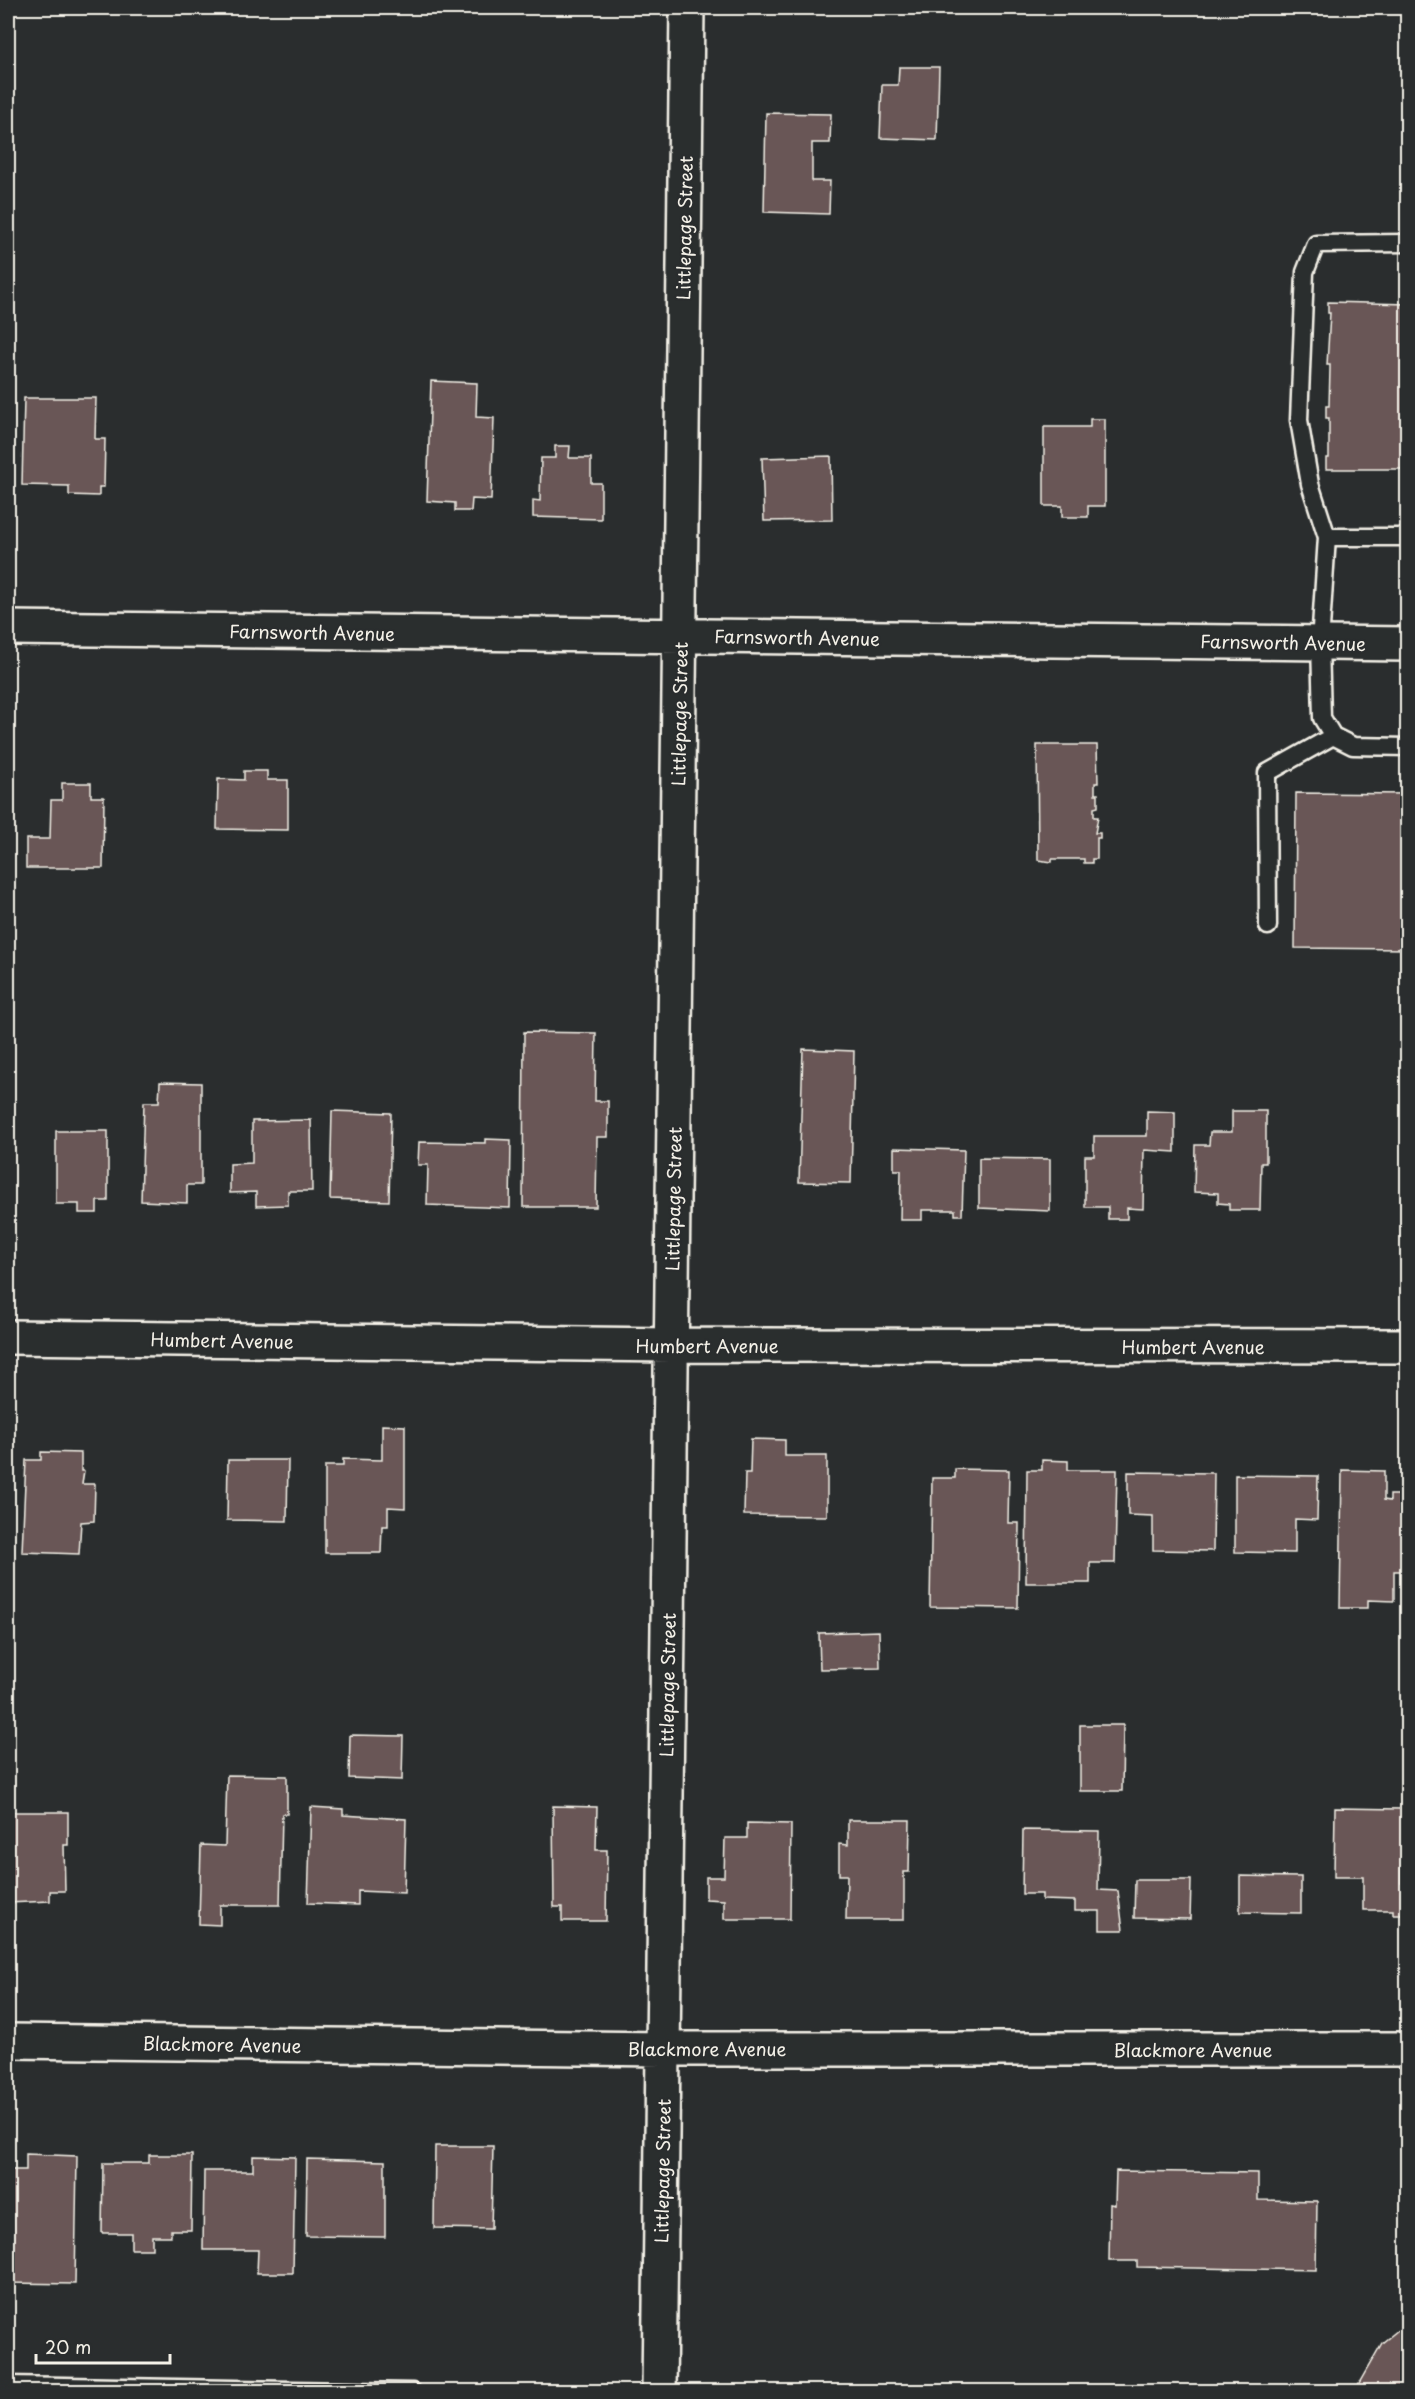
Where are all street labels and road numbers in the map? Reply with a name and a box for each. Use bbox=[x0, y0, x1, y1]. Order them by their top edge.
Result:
street label: Littlepage Street bbox=[669, 156, 699, 300]
street label: Farnsworth Avenue bbox=[229, 617, 395, 647]
street label: Farnsworth Avenue bbox=[714, 622, 880, 652]
street label: Farnsworth Avenue bbox=[1200, 627, 1366, 657]
street label: Littlepage Street bbox=[664, 642, 694, 786]
street label: Littlepage Street bbox=[658, 1127, 688, 1271]
street label: Humbert Avenue bbox=[150, 1325, 294, 1355]
street label: Humbert Avenue bbox=[635, 1332, 779, 1359]
street label: Humbert Avenue bbox=[1121, 1333, 1265, 1360]
street label: Littlepage Street bbox=[652, 1613, 682, 1757]
street label: Blackmore Avenue bbox=[142, 2029, 302, 2059]
street label: Blackmore Avenue bbox=[628, 2035, 787, 2062]
street label: Blackmore Avenue bbox=[1114, 2036, 1273, 2063]
street label: Littlepage Street bbox=[647, 2099, 677, 2243]

